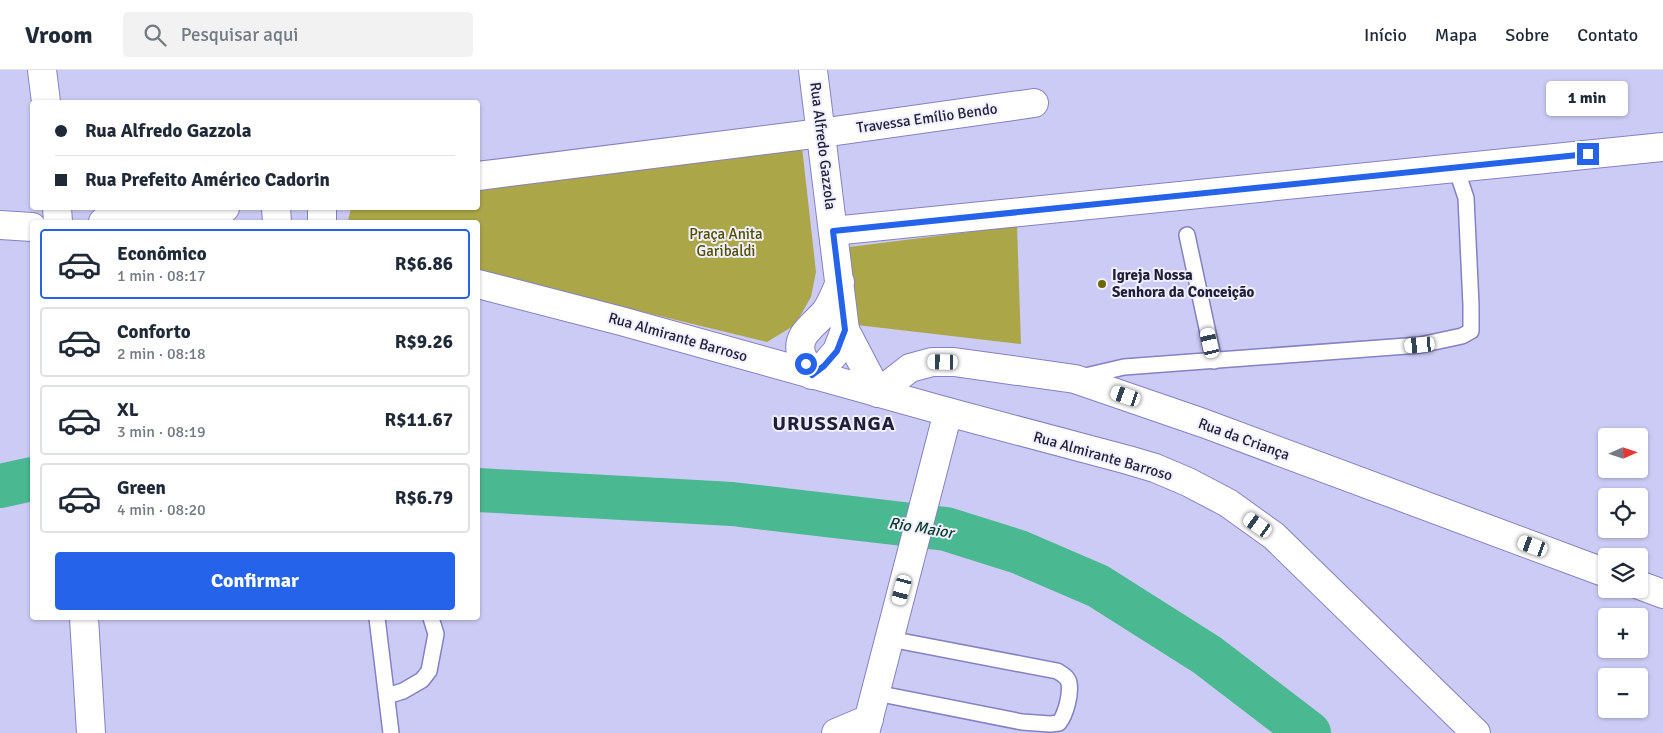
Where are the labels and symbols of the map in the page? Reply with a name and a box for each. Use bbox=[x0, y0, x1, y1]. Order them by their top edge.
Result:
street label: Rua Alfredo Gazzola bbox=[806, 81, 840, 211]
callout: 1 min bbox=[1547, 82, 1629, 116]
street label: Travessa Emílio Bendo bbox=[855, 99, 999, 137]
route end bbox=[1577, 143, 1599, 165]
park label: Praça Anita Garibaldi bbox=[689, 225, 763, 260]
place label: Igreja Nossa Senhora da Conceição bbox=[1112, 266, 1255, 301]
marker: Igreja Nossa Senhora da Conceição bbox=[1096, 278, 1108, 290]
street label: Rua Almirante Barroso bbox=[606, 309, 750, 366]
car bbox=[1199, 327, 1220, 359]
car bbox=[1404, 336, 1435, 354]
route start bbox=[795, 353, 817, 375]
car bbox=[927, 354, 958, 370]
car bbox=[1109, 384, 1142, 408]
district label: URUSSANGA bbox=[773, 411, 895, 436]
street label: Rua da Criança bbox=[1196, 414, 1292, 464]
street label: Rua Almirante Barroso bbox=[1031, 428, 1175, 485]
north arrow bbox=[1598, 428, 1648, 478]
car bbox=[1241, 510, 1274, 540]
water label: Rio Maior bbox=[887, 513, 957, 543]
car bbox=[1516, 534, 1549, 558]
car bbox=[890, 574, 913, 606]

